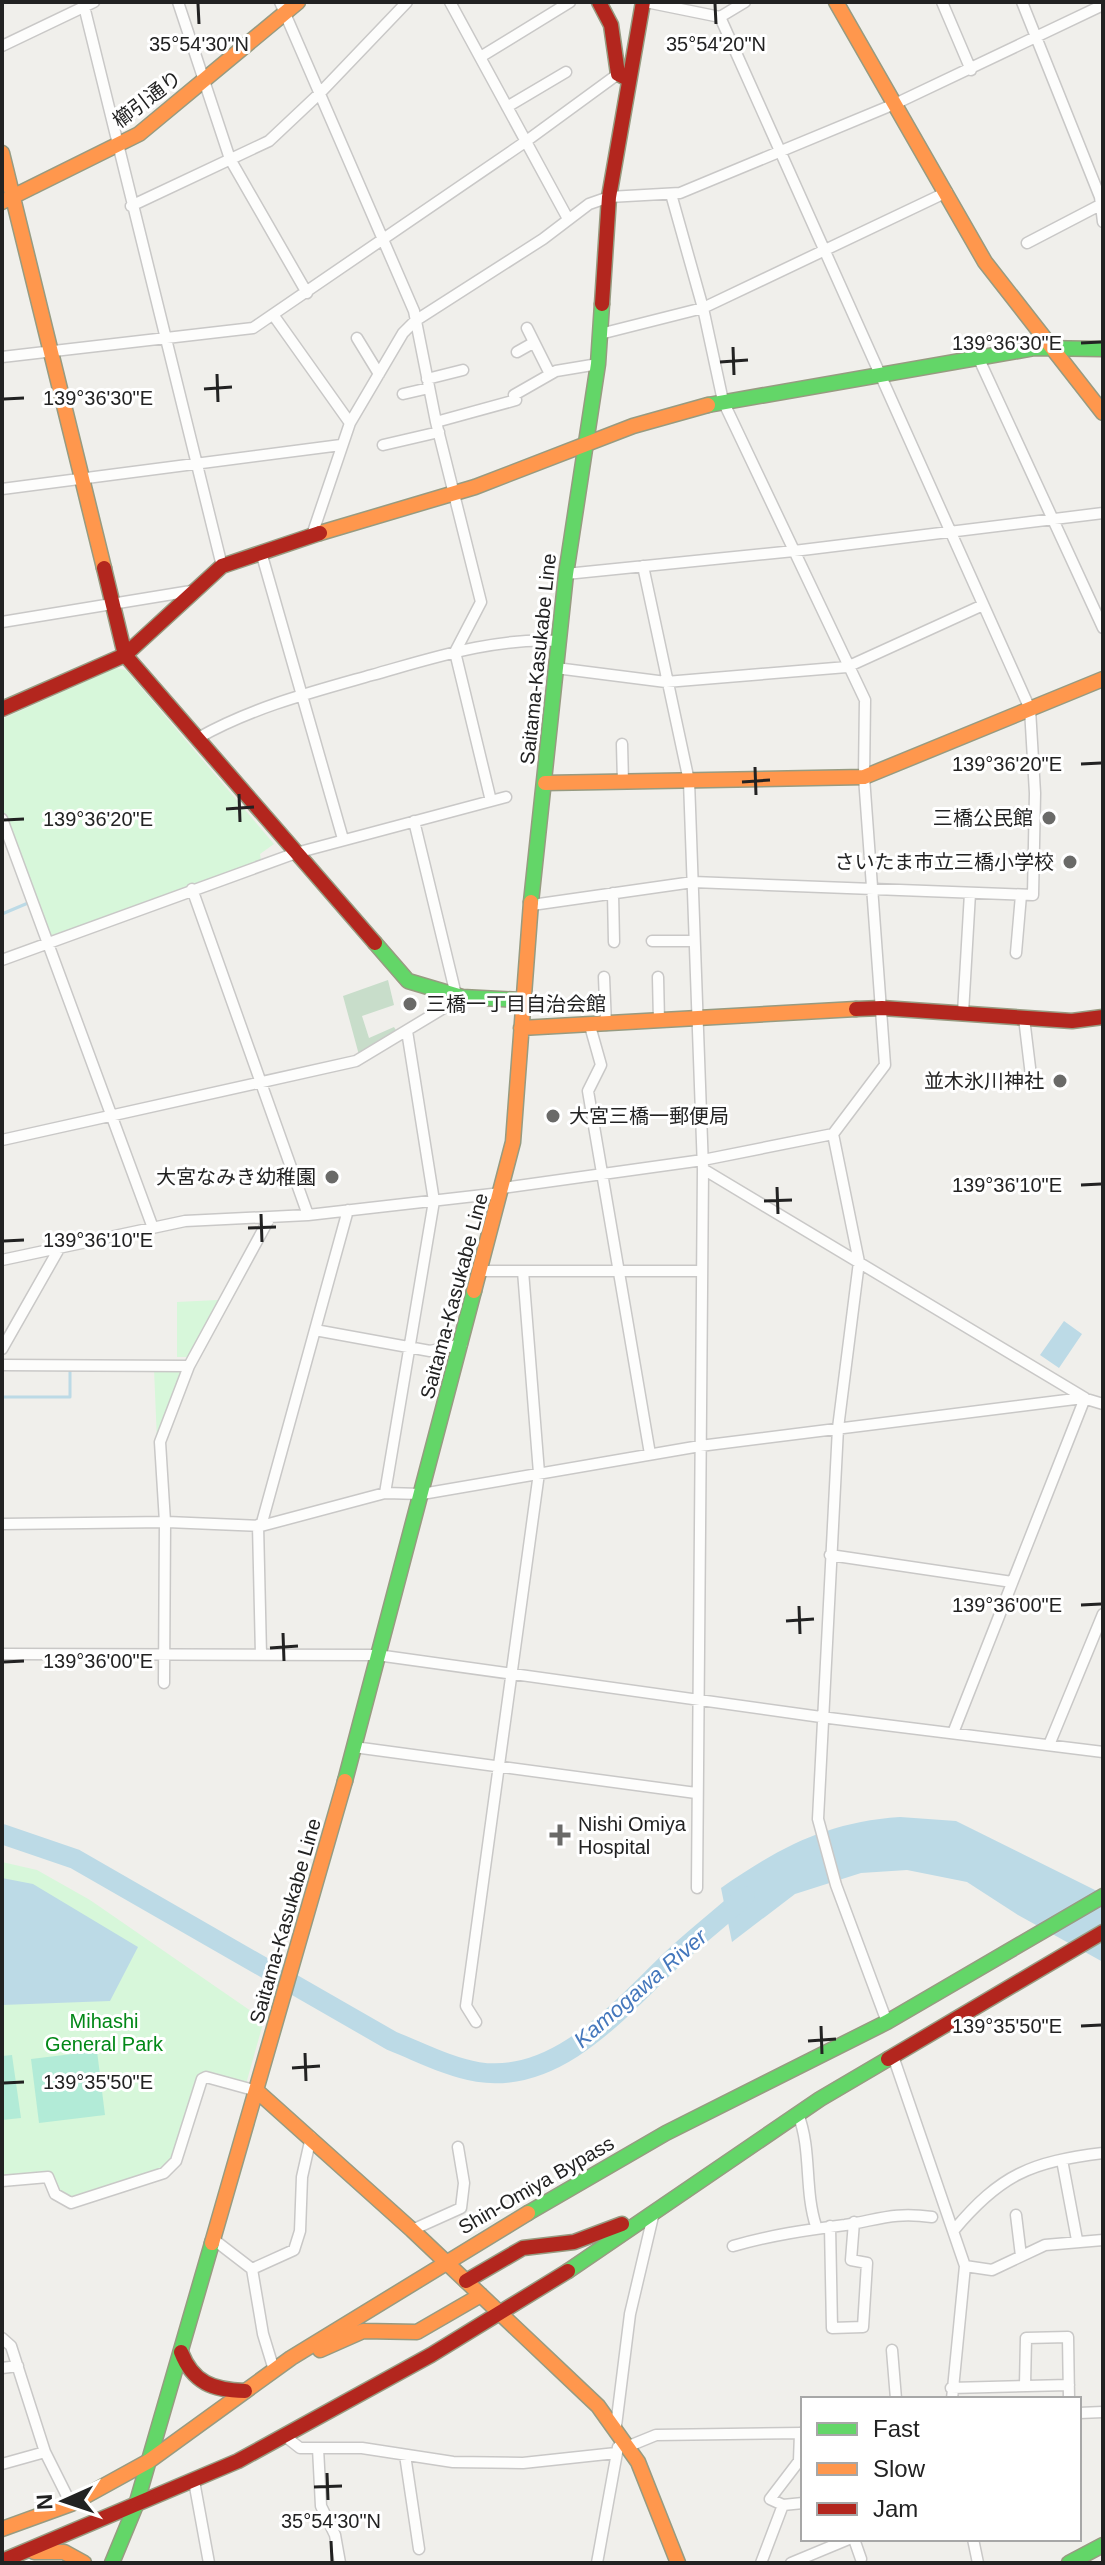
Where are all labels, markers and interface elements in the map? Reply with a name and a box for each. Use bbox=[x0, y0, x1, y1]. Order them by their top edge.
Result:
text: 35°54'30"N bbox=[149, 33, 249, 55]
text: 35°54'20"N bbox=[666, 33, 766, 55]
street label: 櫛引通り bbox=[108, 66, 186, 132]
text: 139°36'30"E bbox=[952, 332, 1062, 354]
text: 139°36'30"E bbox=[43, 387, 153, 409]
street label: Saitama-Kasukabe Line bbox=[516, 552, 560, 766]
text: 139°36'20"E bbox=[952, 753, 1062, 775]
place label: 三橋公民館 bbox=[933, 807, 1033, 829]
text: 139°36'20"E bbox=[43, 808, 153, 830]
marker: 三橋公民館 bbox=[1040, 809, 1058, 827]
place label: さいたま市立三橋小学校 bbox=[835, 851, 1054, 873]
marker: さいたま市立三橋小学校 bbox=[1061, 853, 1079, 871]
place label: 三橋一丁目自治会館 bbox=[426, 993, 606, 1015]
marker: 三橋一丁目自治会館 bbox=[401, 995, 419, 1013]
place label: 並木氷川神社 bbox=[924, 1070, 1044, 1092]
marker: 並木氷川神社 bbox=[1051, 1072, 1069, 1090]
place label: 大宮三橋一郵便局 bbox=[569, 1105, 729, 1127]
marker: 大宮三橋一郵便局 bbox=[544, 1107, 562, 1125]
place label: 大宮なみき幼稚園 bbox=[156, 1166, 316, 1188]
marker: 大宮なみき幼稚園 bbox=[323, 1168, 341, 1186]
text: 139°36'10"E bbox=[952, 1174, 1062, 1196]
street label: Saitama-Kasukabe Line bbox=[416, 1191, 492, 1401]
text: 139°36'10"E bbox=[43, 1229, 153, 1251]
text: 139°36'00"E bbox=[952, 1594, 1062, 1616]
text: 139°36'00"E bbox=[43, 1650, 153, 1672]
place label: Nishi Omiya Hospital bbox=[578, 1813, 687, 1858]
street label: Saitama-Kasukabe Line bbox=[245, 1816, 325, 2026]
marker: Nishi Omiya Hospital bbox=[549, 1824, 571, 1846]
water label: Kamogawa River bbox=[569, 1923, 713, 2053]
park label: Mihashi General Park bbox=[45, 2010, 164, 2055]
text: 139°35'50"E bbox=[952, 2015, 1062, 2037]
text: 139°35'50"E bbox=[43, 2071, 153, 2093]
street label: Shin-Omiya Bypass bbox=[454, 2132, 618, 2238]
legend bbox=[801, 2397, 1081, 2541]
text: Fast bbox=[873, 2415, 920, 2442]
text: Slow bbox=[873, 2455, 926, 2482]
north arrow bbox=[24, 2461, 104, 2541]
text: N bbox=[32, 2493, 57, 2511]
text: Jam bbox=[873, 2495, 918, 2522]
text: 35°54'30"N bbox=[281, 2510, 381, 2532]

